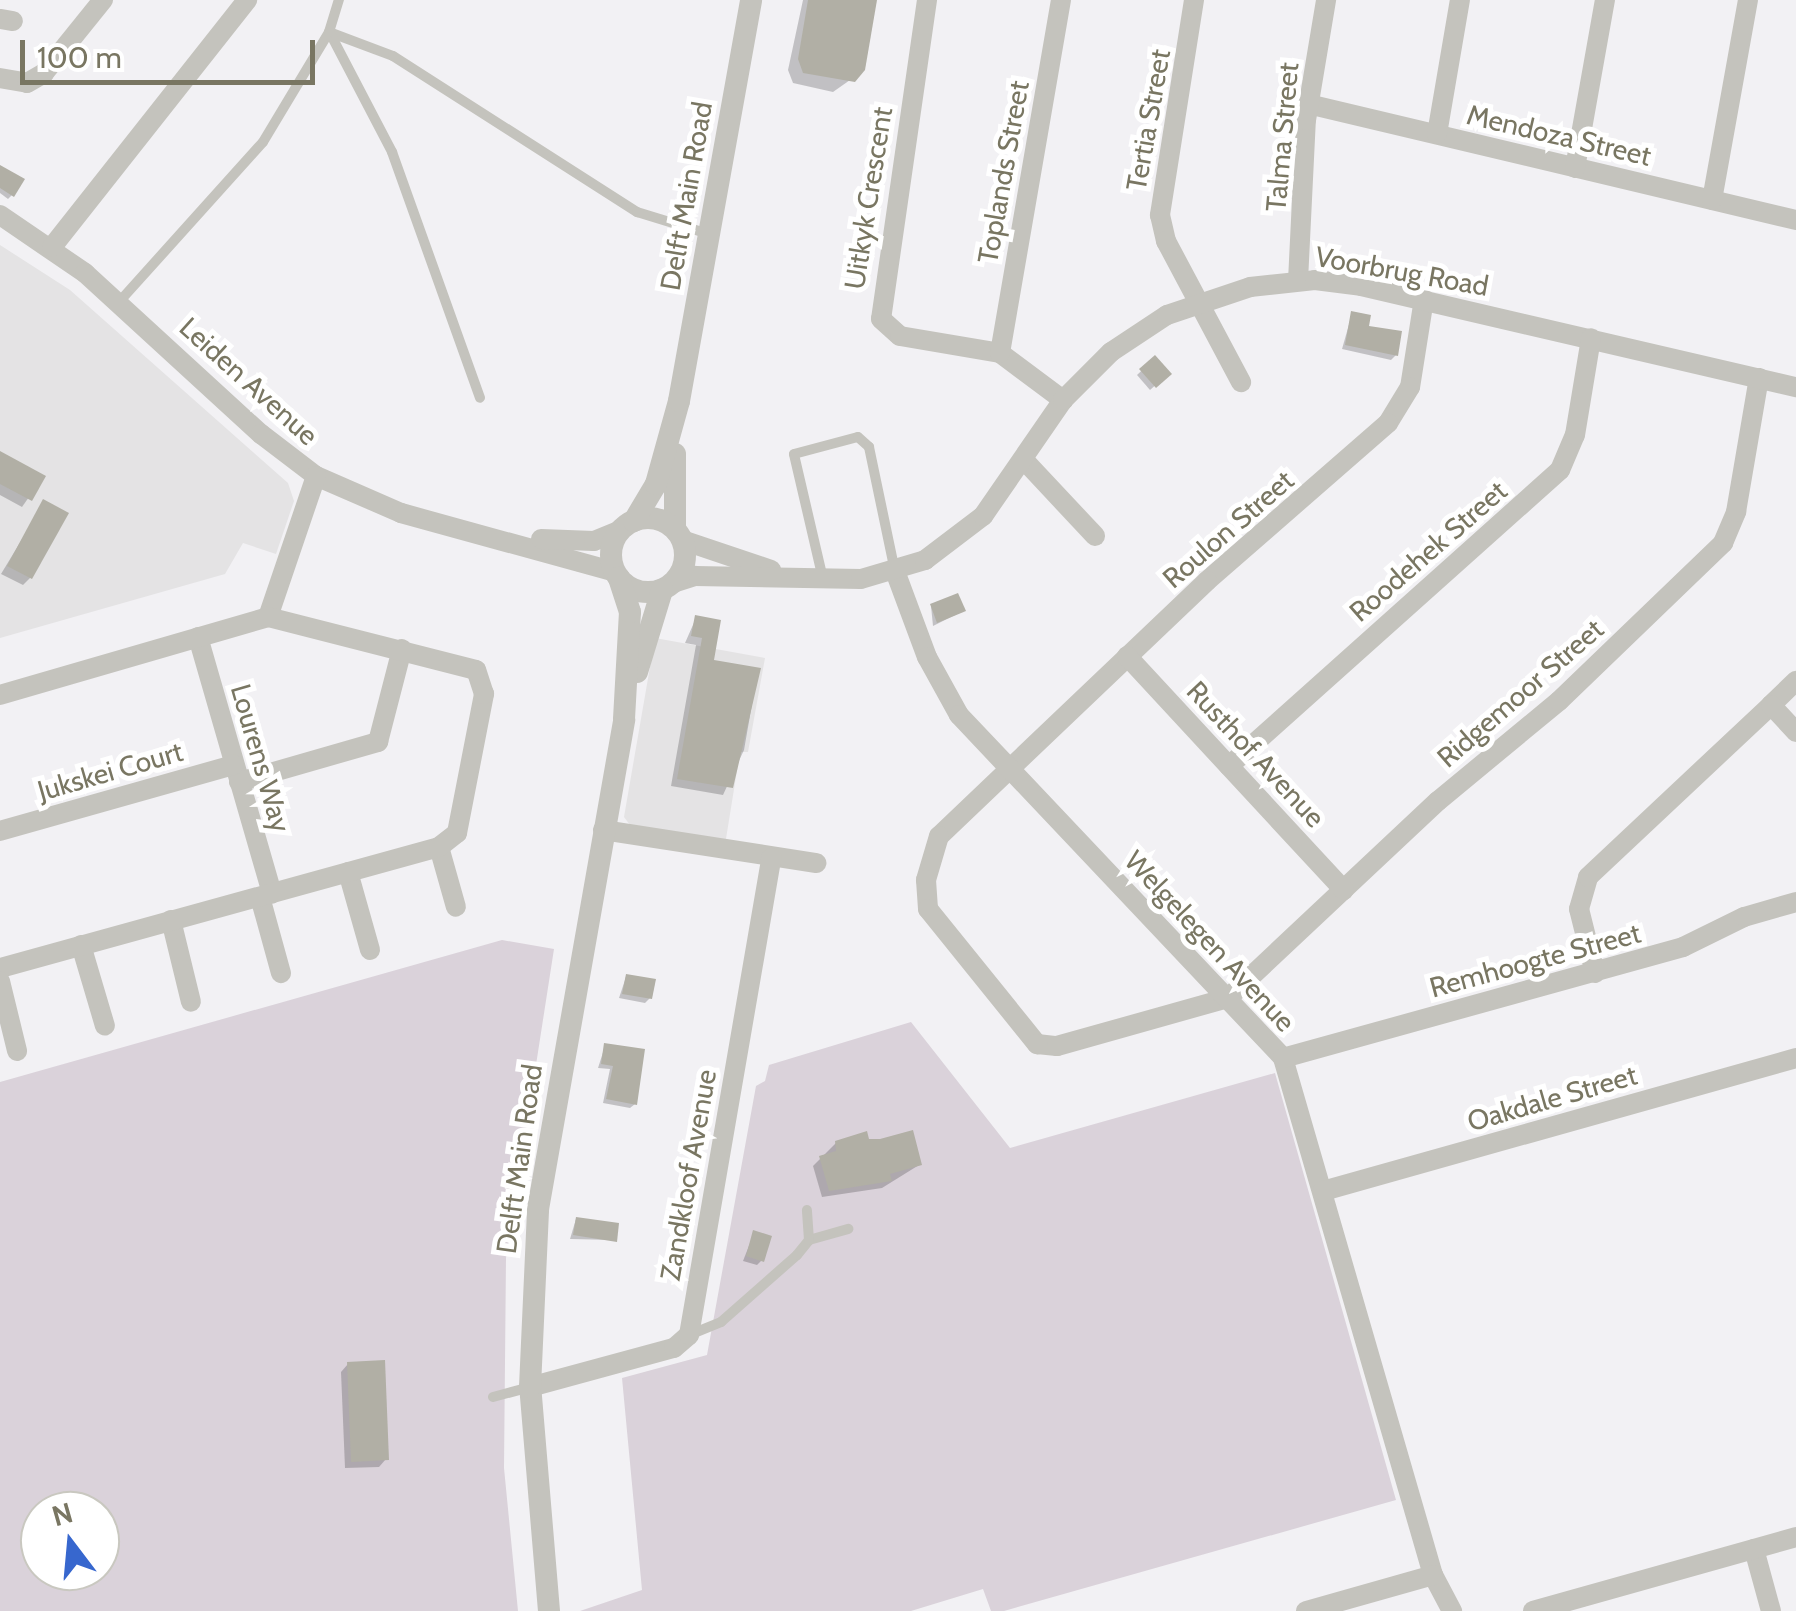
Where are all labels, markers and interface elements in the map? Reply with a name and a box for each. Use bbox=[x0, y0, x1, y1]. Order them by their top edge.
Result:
scale bar bbox=[25, 20, 320, 82]
text: 100 m bbox=[37, 39, 122, 76]
street label: Tertia Street bbox=[1119, 47, 1177, 193]
street label: Talma Street bbox=[1259, 61, 1305, 213]
street label: Toplands Street bbox=[970, 78, 1036, 266]
street label: Mendoza Street bbox=[1464, 97, 1654, 173]
street label: Delft Main Road bbox=[653, 99, 719, 293]
street label: Uitkyk Crescent bbox=[837, 105, 899, 291]
street label: Voorbrug Road bbox=[1313, 239, 1491, 303]
street label: Leiden Avenue bbox=[173, 310, 325, 452]
street label: Roulon Street bbox=[1156, 463, 1300, 595]
street label: Roodehek Street bbox=[1343, 474, 1513, 628]
street label: Ridgemoor Street bbox=[1430, 612, 1610, 774]
street label: Rusthof Avenue bbox=[1180, 674, 1332, 834]
street label: Lourens Way bbox=[224, 680, 298, 836]
street label: Jukskei Court bbox=[34, 734, 186, 808]
street label: Welgelegen Avenue bbox=[1118, 844, 1302, 1038]
street label: Remhoogte Street bbox=[1426, 916, 1644, 1004]
street label: Oakdale Street bbox=[1463, 1058, 1641, 1138]
street label: Delft Main Road bbox=[489, 1062, 549, 1256]
street label: Zandkloof Avenue bbox=[653, 1067, 723, 1283]
north arrow bbox=[20, 1491, 120, 1591]
text: N bbox=[48, 1495, 76, 1533]

